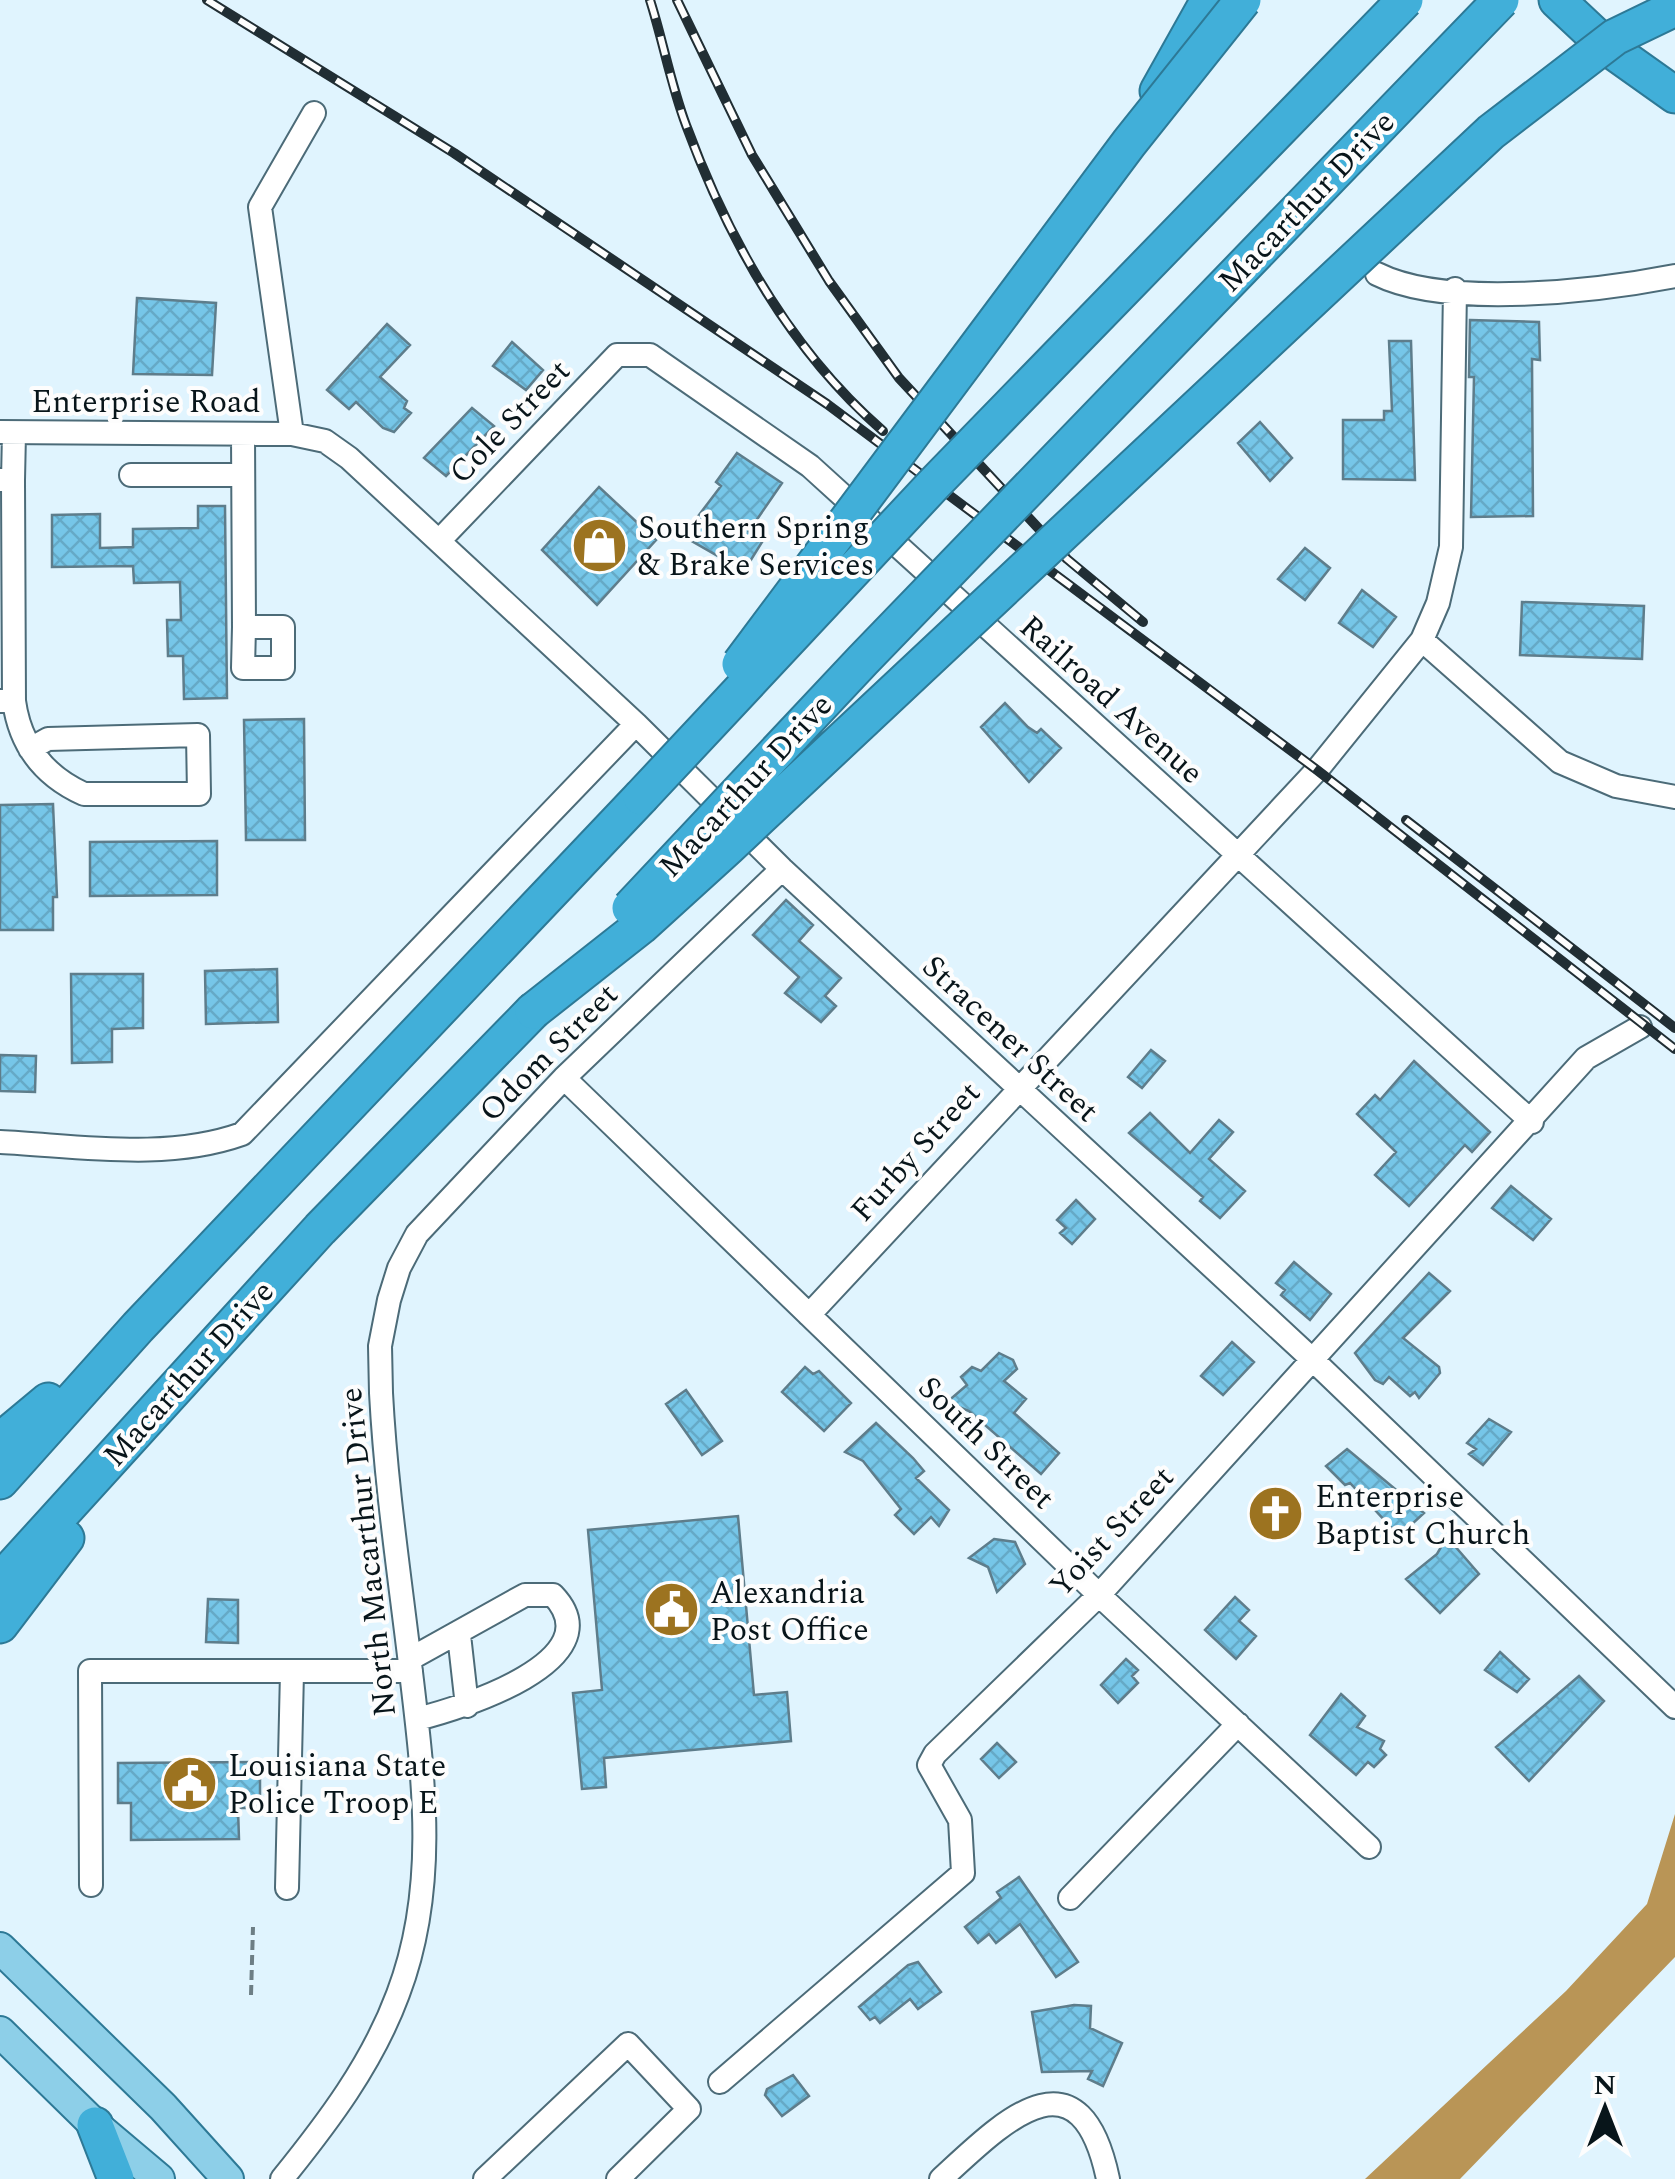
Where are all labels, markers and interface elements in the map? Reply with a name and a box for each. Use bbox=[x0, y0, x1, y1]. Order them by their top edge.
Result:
street label: Macarthur Drive bbox=[1207, 100, 1407, 304]
street label: Cole Street bbox=[438, 348, 582, 496]
street label: Enterprise Road bbox=[31, 378, 261, 427]
place label: Southern Spring & Brake Services bbox=[638, 504, 874, 590]
shop icon: Southern Spring & Brake Services bbox=[569, 515, 629, 575]
street label: Railroad Avenue bbox=[1008, 604, 1214, 797]
street label: Macarthur Drive bbox=[647, 683, 845, 889]
street label: Stracener Street bbox=[910, 944, 1110, 1135]
street label: Odom Street bbox=[468, 972, 630, 1134]
street label: Furby Street bbox=[839, 1070, 993, 1234]
street label: Macarthur Drive bbox=[92, 1270, 287, 1478]
street label: South Street bbox=[906, 1365, 1066, 1521]
street label: North Macarthur Drive bbox=[327, 1385, 410, 1719]
street label: Yoist Street bbox=[1038, 1455, 1186, 1609]
place label: Enterprise Baptist Church bbox=[1315, 1473, 1531, 1559]
church icon: Enterprise Baptist Church bbox=[1246, 1484, 1306, 1544]
place label: Alexandria Post Office bbox=[710, 1569, 869, 1655]
public building icon: Alexandria Post Office bbox=[641, 1580, 701, 1640]
place label: Louisiana State Police Troop E bbox=[228, 1742, 446, 1828]
public building icon: Louisiana State Police Troop E bbox=[159, 1753, 219, 1813]
north arrow bbox=[1555, 2059, 1655, 2159]
text: N bbox=[1594, 2064, 1616, 2107]

